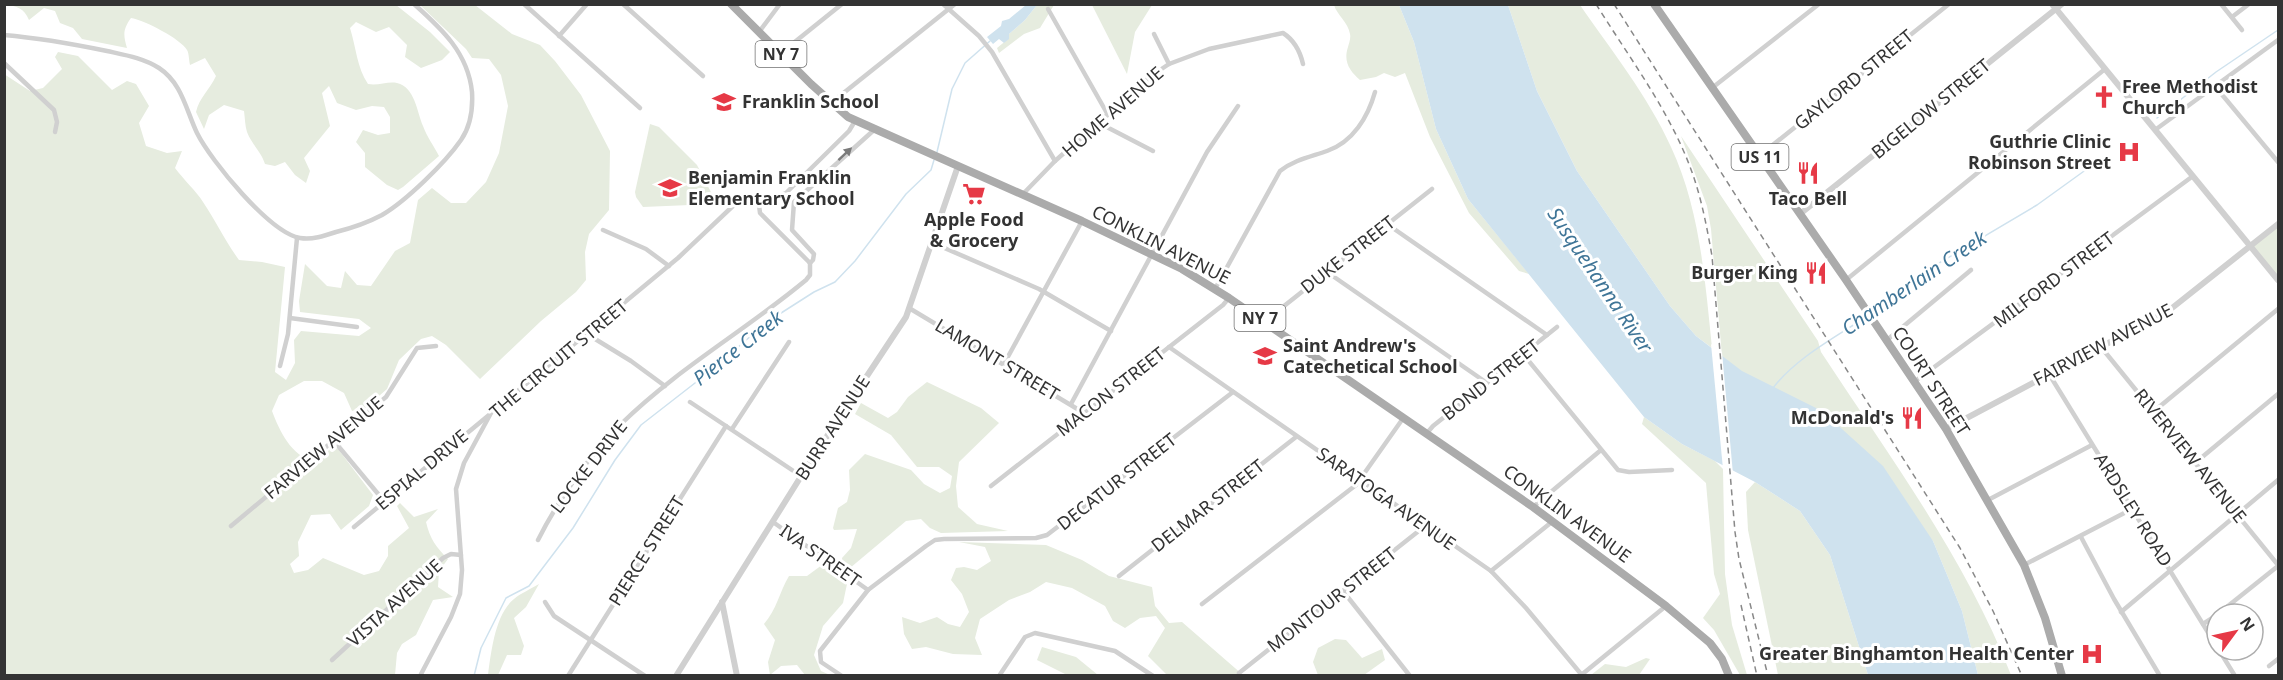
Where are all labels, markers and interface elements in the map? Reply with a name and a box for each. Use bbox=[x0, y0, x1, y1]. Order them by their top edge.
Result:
street label: GAYLORD STREET bbox=[1789, 24, 1918, 135]
road number: NY 7 bbox=[756, 41, 806, 67]
street label: BIGELOW STREET bbox=[1866, 53, 1995, 164]
street label: HOME AVENUE bbox=[1057, 61, 1168, 162]
place label: Free Methodist Church bbox=[2122, 74, 2258, 119]
church icon: Free Methodist Church bbox=[2091, 84, 2117, 110]
school or university icon: Franklin School bbox=[711, 89, 737, 115]
place label: Franklin School bbox=[742, 89, 879, 113]
place label: Guthrie Clinic Robinson Street bbox=[1968, 129, 2111, 174]
hospital icon: Guthrie Clinic Robinson Street bbox=[2116, 139, 2142, 165]
road number: US 11 bbox=[1732, 144, 1788, 170]
one-way arrow bbox=[838, 147, 853, 161]
restaurant icon: Taco Bell bbox=[1795, 160, 1821, 186]
place label: Benjamin Franklin Elementary School bbox=[688, 165, 855, 210]
school or university icon: Benjamin Franklin Elementary School bbox=[657, 175, 683, 201]
supermarket icon: Apple Food & Grocery bbox=[961, 181, 987, 207]
place label: Taco Bell bbox=[1769, 186, 1847, 210]
street label: CONKLIN AVENUE bbox=[1088, 199, 1235, 289]
water label: Susquehanna River bbox=[1542, 202, 1660, 359]
place label: Apple Food & Grocery bbox=[924, 207, 1024, 252]
street label: DUKE STREET bbox=[1295, 210, 1399, 299]
water label: Chamberlain Creek bbox=[1836, 223, 1992, 341]
street label: MILFORD STREET bbox=[1988, 226, 2119, 333]
place label: Burger King bbox=[1691, 260, 1798, 284]
restaurant icon: Burger King bbox=[1803, 260, 1829, 286]
street label: THE CIRCUIT STREET bbox=[484, 293, 632, 423]
street label: FAIRVIEW AVENUE bbox=[2029, 297, 2176, 391]
water label: Pierce Creek bbox=[687, 303, 789, 391]
road number: NY 7 bbox=[1234, 305, 1286, 331]
street label: LAMONT STREET bbox=[931, 313, 1064, 406]
street label: COURT STREET bbox=[1888, 321, 1976, 440]
place label: Saint Andrew's Catechetical School bbox=[1283, 333, 1458, 378]
street label: BOND STREET bbox=[1436, 333, 1544, 425]
street label: MACON STREET bbox=[1051, 341, 1170, 441]
school or university icon: Saint Andrew's Catechetical School bbox=[1252, 343, 1278, 369]
street label: BURR AVENUE bbox=[789, 370, 875, 484]
street label: RIVERVIEW AVENUE bbox=[2129, 383, 2252, 527]
street label: FARVIEW AVENUE bbox=[259, 390, 388, 504]
place label: McDonald's bbox=[1791, 405, 1894, 429]
restaurant icon: McDonald's bbox=[1899, 405, 1925, 431]
street label: LOCKE DRIVE bbox=[544, 415, 632, 518]
street label: ESPIAL DRIVE bbox=[370, 423, 473, 515]
street label: DECATUR STREET bbox=[1052, 427, 1181, 535]
street label: SARATOGA AVENUE bbox=[1312, 441, 1461, 555]
street label: ARDSLEY ROAD bbox=[2089, 448, 2178, 571]
street label: DELMAR STREET bbox=[1146, 453, 1269, 557]
street label: CONKLIN AVENUE bbox=[1499, 459, 1636, 568]
street label: PIERCE STREET bbox=[603, 491, 690, 610]
street label: IVA STREET bbox=[775, 519, 866, 592]
street label: MONTOUR STREET bbox=[1262, 541, 1401, 657]
street label: VISTA AVENUE bbox=[342, 553, 447, 651]
north arrow bbox=[2205, 602, 2265, 662]
text: N bbox=[2235, 612, 2260, 635]
place label: Greater Binghamton Health Center bbox=[1759, 641, 2074, 665]
hospital icon: Greater Binghamton Health Center bbox=[2079, 641, 2105, 667]

